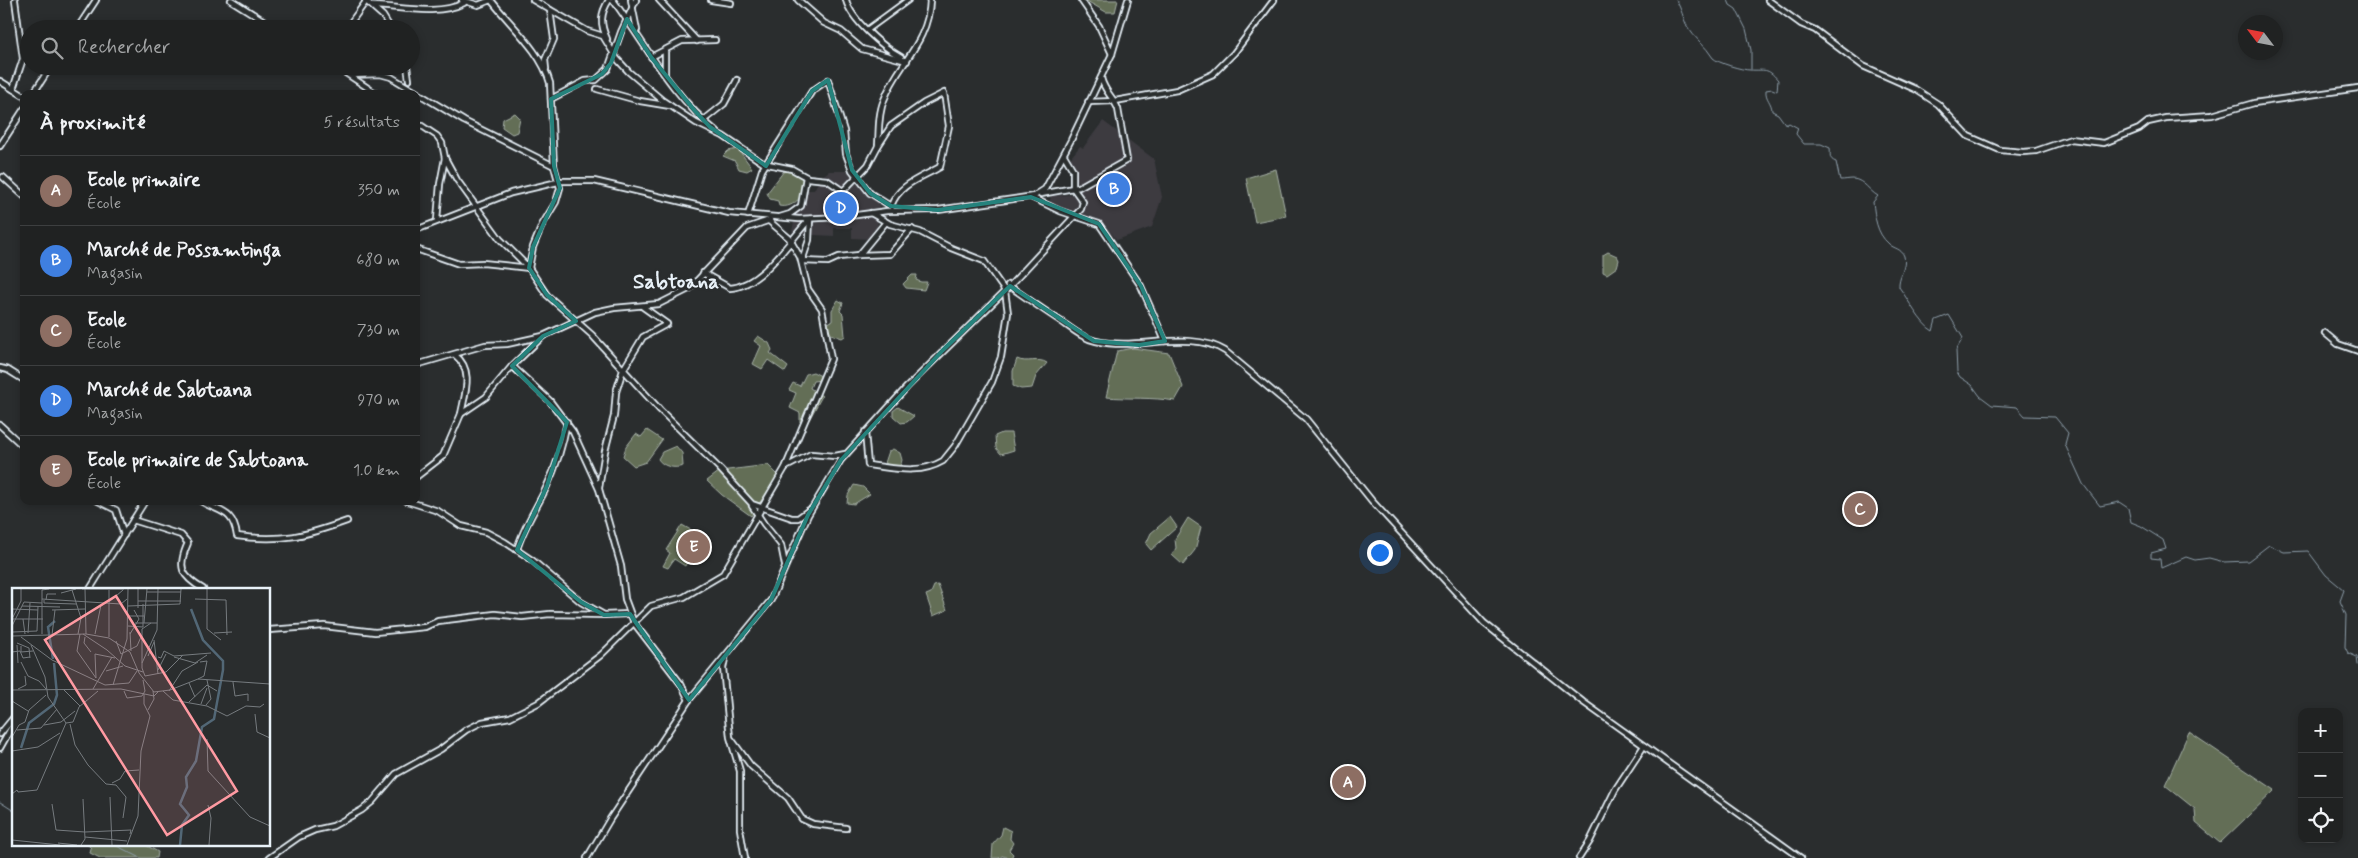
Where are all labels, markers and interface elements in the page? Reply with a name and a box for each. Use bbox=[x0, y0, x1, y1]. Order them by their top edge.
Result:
north arrow bbox=[2238, 15, 2283, 60]
search box bbox=[20, 20, 420, 75]
icon: search bbox=[38, 34, 66, 62]
text: Rechercher bbox=[78, 35, 170, 60]
text: À proximité bbox=[40, 109, 146, 137]
text: 5 résultats bbox=[323, 112, 400, 133]
text: Ecole primaire bbox=[87, 168, 200, 193]
pin: B bbox=[1098, 170, 1130, 208]
text: A bbox=[51, 180, 61, 201]
text: 350 m bbox=[358, 180, 400, 201]
pin: D bbox=[825, 189, 857, 227]
text: École bbox=[87, 193, 121, 214]
text: Marché de Possamtinga bbox=[87, 238, 281, 263]
text: B bbox=[51, 250, 61, 271]
text: 680 m bbox=[356, 250, 400, 271]
text: Magasin bbox=[87, 263, 143, 284]
district label: Sabtoana bbox=[633, 268, 719, 296]
text: Ecole bbox=[87, 308, 127, 333]
text: C bbox=[50, 320, 62, 341]
text: 730 m bbox=[357, 320, 400, 341]
text: École bbox=[87, 333, 121, 354]
text: Marché de Sabtoana bbox=[87, 378, 252, 403]
text: D bbox=[50, 390, 62, 411]
text: 970 m bbox=[357, 390, 400, 411]
text: Magasin bbox=[87, 403, 143, 424]
text: Ecole primaire de Sabtoana bbox=[87, 448, 308, 473]
text: E bbox=[51, 460, 61, 481]
text: 1.0 km bbox=[353, 460, 400, 481]
text: École bbox=[87, 473, 121, 494]
pin: C bbox=[1844, 490, 1876, 528]
pin: E bbox=[678, 528, 710, 566]
your location bbox=[1367, 540, 1393, 566]
inset map bbox=[12, 588, 270, 846]
map controls bbox=[2298, 708, 2343, 843]
button: + bbox=[2298, 708, 2343, 753]
button: − bbox=[2298, 753, 2343, 798]
pin: A bbox=[1332, 763, 1364, 801]
button: locate bbox=[2298, 798, 2343, 843]

